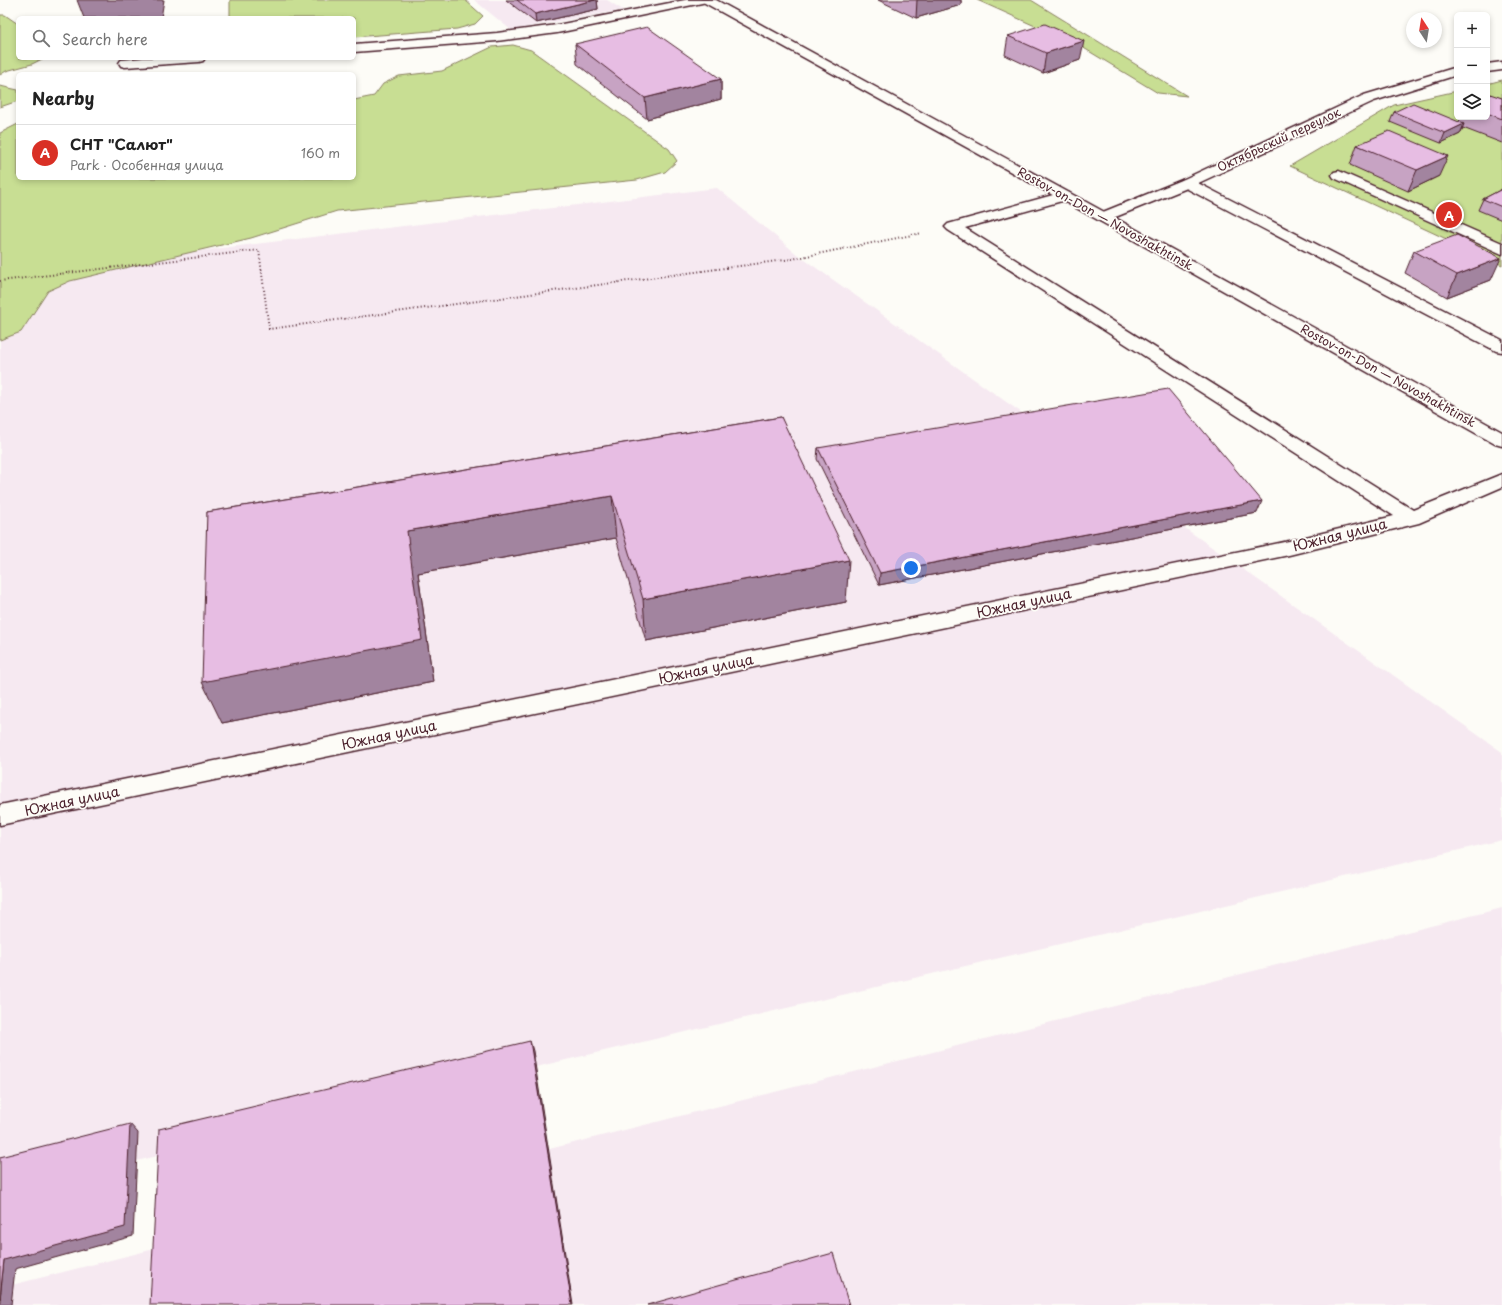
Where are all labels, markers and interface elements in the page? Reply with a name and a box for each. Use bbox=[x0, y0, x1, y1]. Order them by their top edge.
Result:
north arrow bbox=[1406, 12, 1442, 48]
map controls bbox=[1454, 12, 1490, 120]
button: + bbox=[1454, 12, 1490, 48]
search box bbox=[16, 16, 356, 60]
icon: search bbox=[30, 27, 52, 49]
text: Search here bbox=[62, 27, 148, 50]
button: − bbox=[1454, 48, 1490, 84]
button: layers bbox=[1454, 84, 1490, 120]
text: Nearby bbox=[32, 85, 94, 111]
street label: Октябрьский переулок bbox=[1214, 102, 1344, 176]
text: СНТ "Салют" bbox=[70, 132, 173, 155]
text: A bbox=[40, 143, 50, 162]
text: 160 m bbox=[301, 143, 340, 162]
text: Park · Особенная улица bbox=[70, 155, 224, 174]
street label: Rostov-on-Don — Novoshakhtinsk bbox=[1015, 162, 1196, 274]
pin: A bbox=[1436, 200, 1462, 230]
street label: Rostov-on-Don — Novoshakhtinsk bbox=[1298, 319, 1479, 431]
street label: Южная улица bbox=[1291, 513, 1389, 556]
your location bbox=[901, 558, 921, 578]
street label: Южная улица bbox=[975, 582, 1073, 623]
street label: Южная улица bbox=[657, 648, 755, 689]
street label: Южная улица bbox=[340, 714, 438, 755]
street label: Южная улица bbox=[23, 780, 121, 821]

